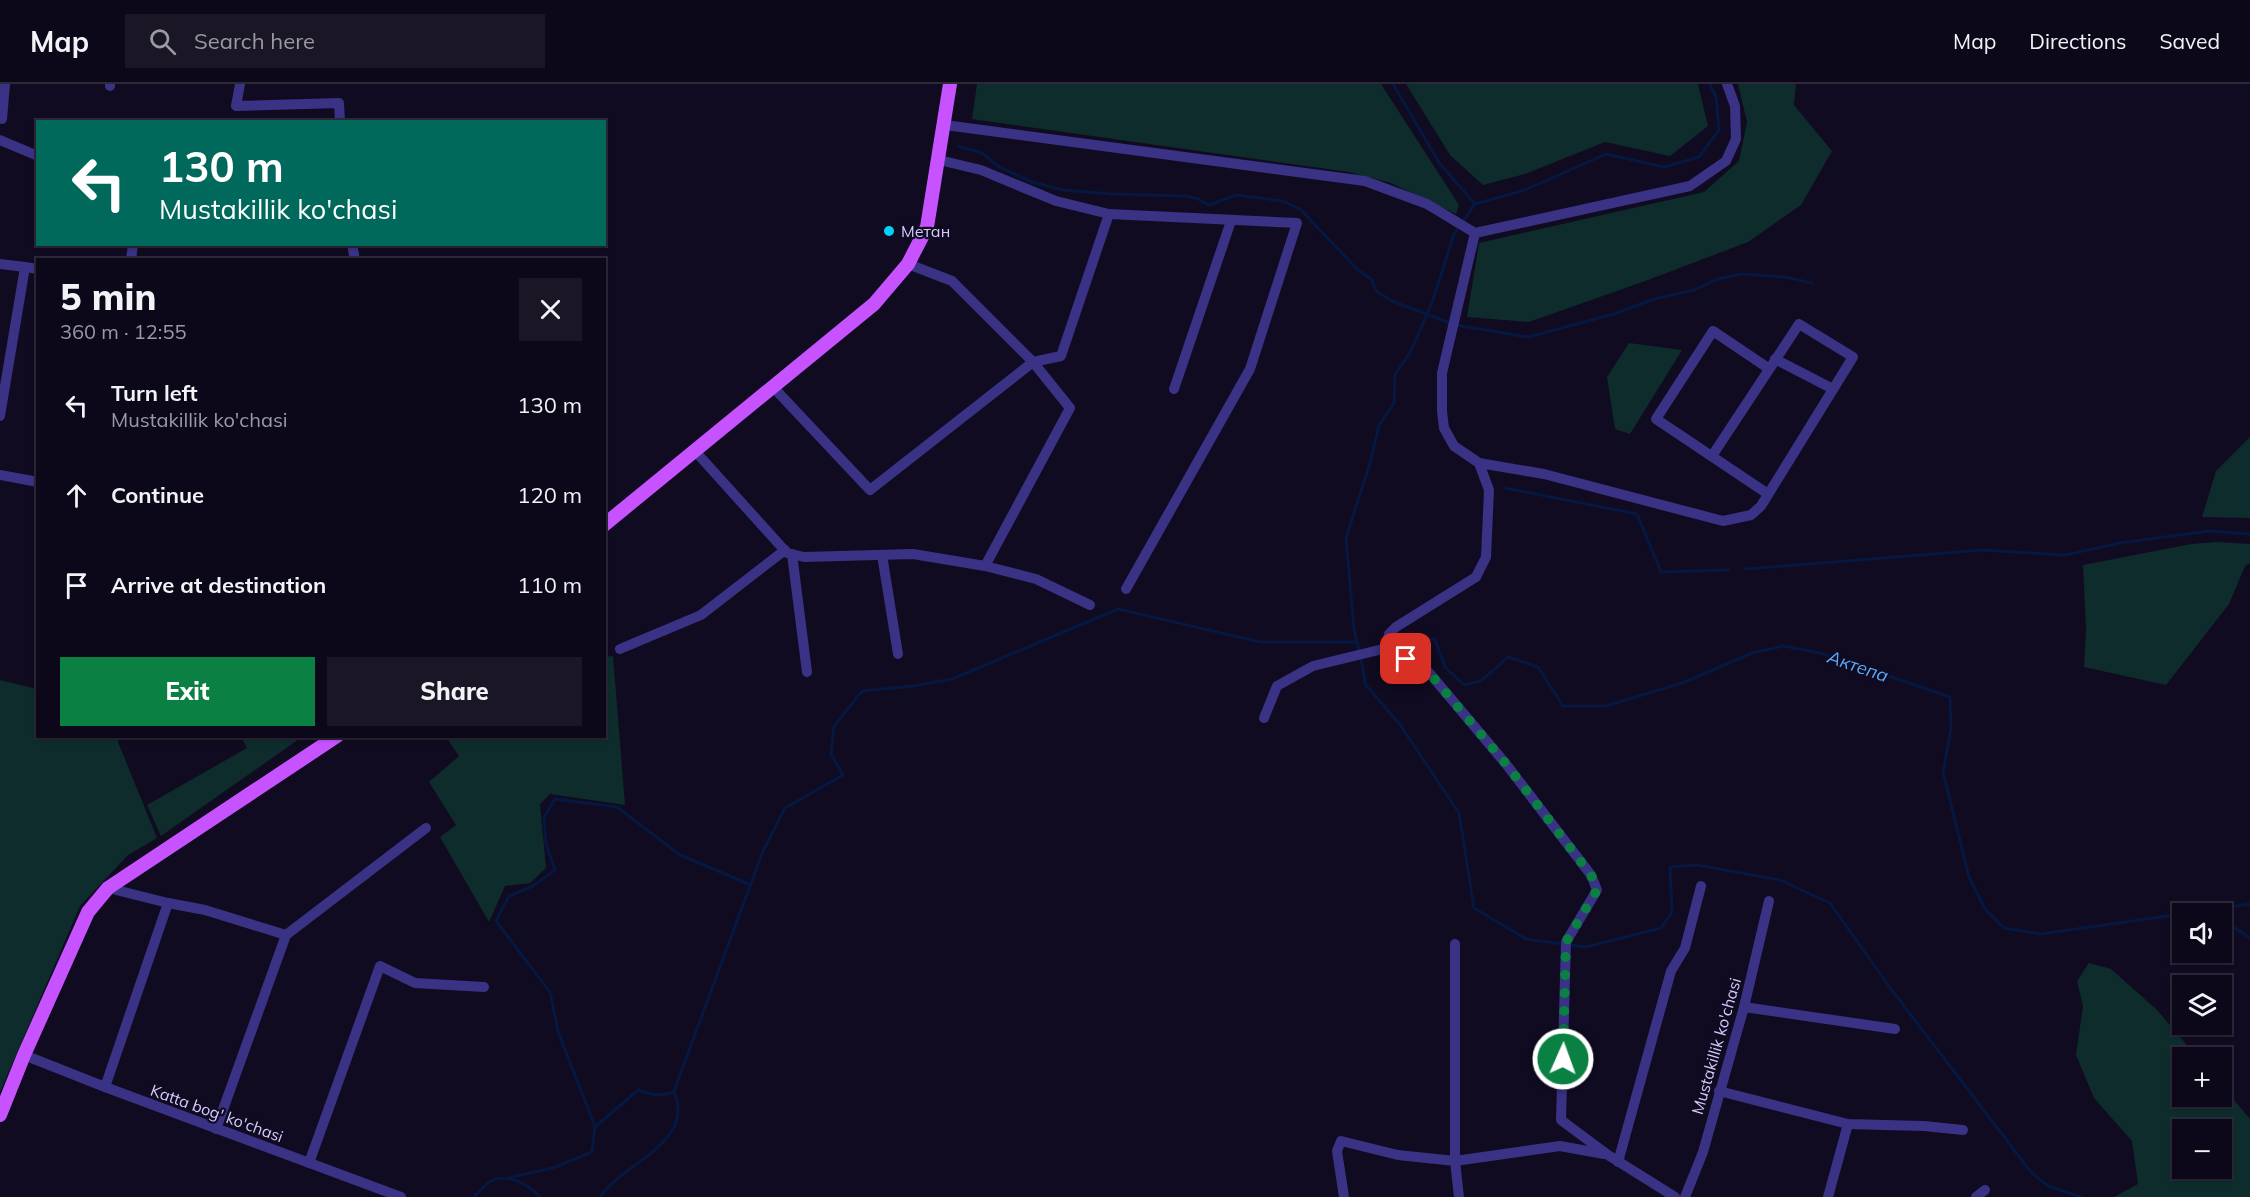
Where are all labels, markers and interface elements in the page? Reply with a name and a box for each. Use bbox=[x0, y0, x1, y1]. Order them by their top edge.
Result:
search box bbox=[125, 14, 545, 68]
text: Map bbox=[30, 24, 89, 59]
icon: search bbox=[146, 25, 179, 58]
text: Search here bbox=[194, 27, 315, 55]
text: Map bbox=[1953, 28, 1996, 54]
text: Directions bbox=[2029, 28, 2126, 54]
text: Saved bbox=[2159, 28, 2220, 54]
text: 130 m bbox=[159, 140, 284, 193]
icon: left bbox=[60, 144, 138, 222]
text: Mustakillik ko'chasi bbox=[159, 192, 397, 226]
place label: Метан bbox=[901, 221, 950, 241]
marker: Метан bbox=[882, 224, 896, 238]
text: 5 min bbox=[60, 274, 156, 319]
button: close bbox=[519, 278, 582, 341]
text: 360 m · 12:55 bbox=[60, 319, 186, 344]
text: Turn left bbox=[111, 379, 198, 407]
icon: left bbox=[60, 389, 93, 422]
text: 130 m bbox=[517, 391, 582, 419]
text: Mustakillik ko'chasi bbox=[111, 407, 288, 432]
icon: ahead bbox=[60, 479, 93, 512]
text: Continue bbox=[111, 481, 204, 509]
text: 120 m bbox=[517, 481, 582, 509]
icon: arrive bbox=[60, 569, 93, 602]
text: Arrive at destination bbox=[111, 571, 326, 599]
text: 110 m bbox=[517, 571, 582, 599]
pin bbox=[1380, 633, 1431, 684]
icon: arrive bbox=[1389, 642, 1422, 675]
water label: Актепа bbox=[1824, 645, 1891, 687]
button: Exit bbox=[60, 657, 315, 726]
button: Share bbox=[327, 657, 582, 726]
map controls bbox=[2172, 903, 2232, 1179]
button: sound bbox=[2172, 903, 2232, 963]
street label: Mustakillik ko'chasi bbox=[1687, 975, 1745, 1117]
button: layers bbox=[2172, 975, 2232, 1035]
position arrow bbox=[1531, 1027, 1595, 1091]
button: + bbox=[2172, 1047, 2232, 1107]
street label: Katta bog' ko'chasi bbox=[148, 1080, 286, 1146]
button: − bbox=[2172, 1119, 2232, 1179]

